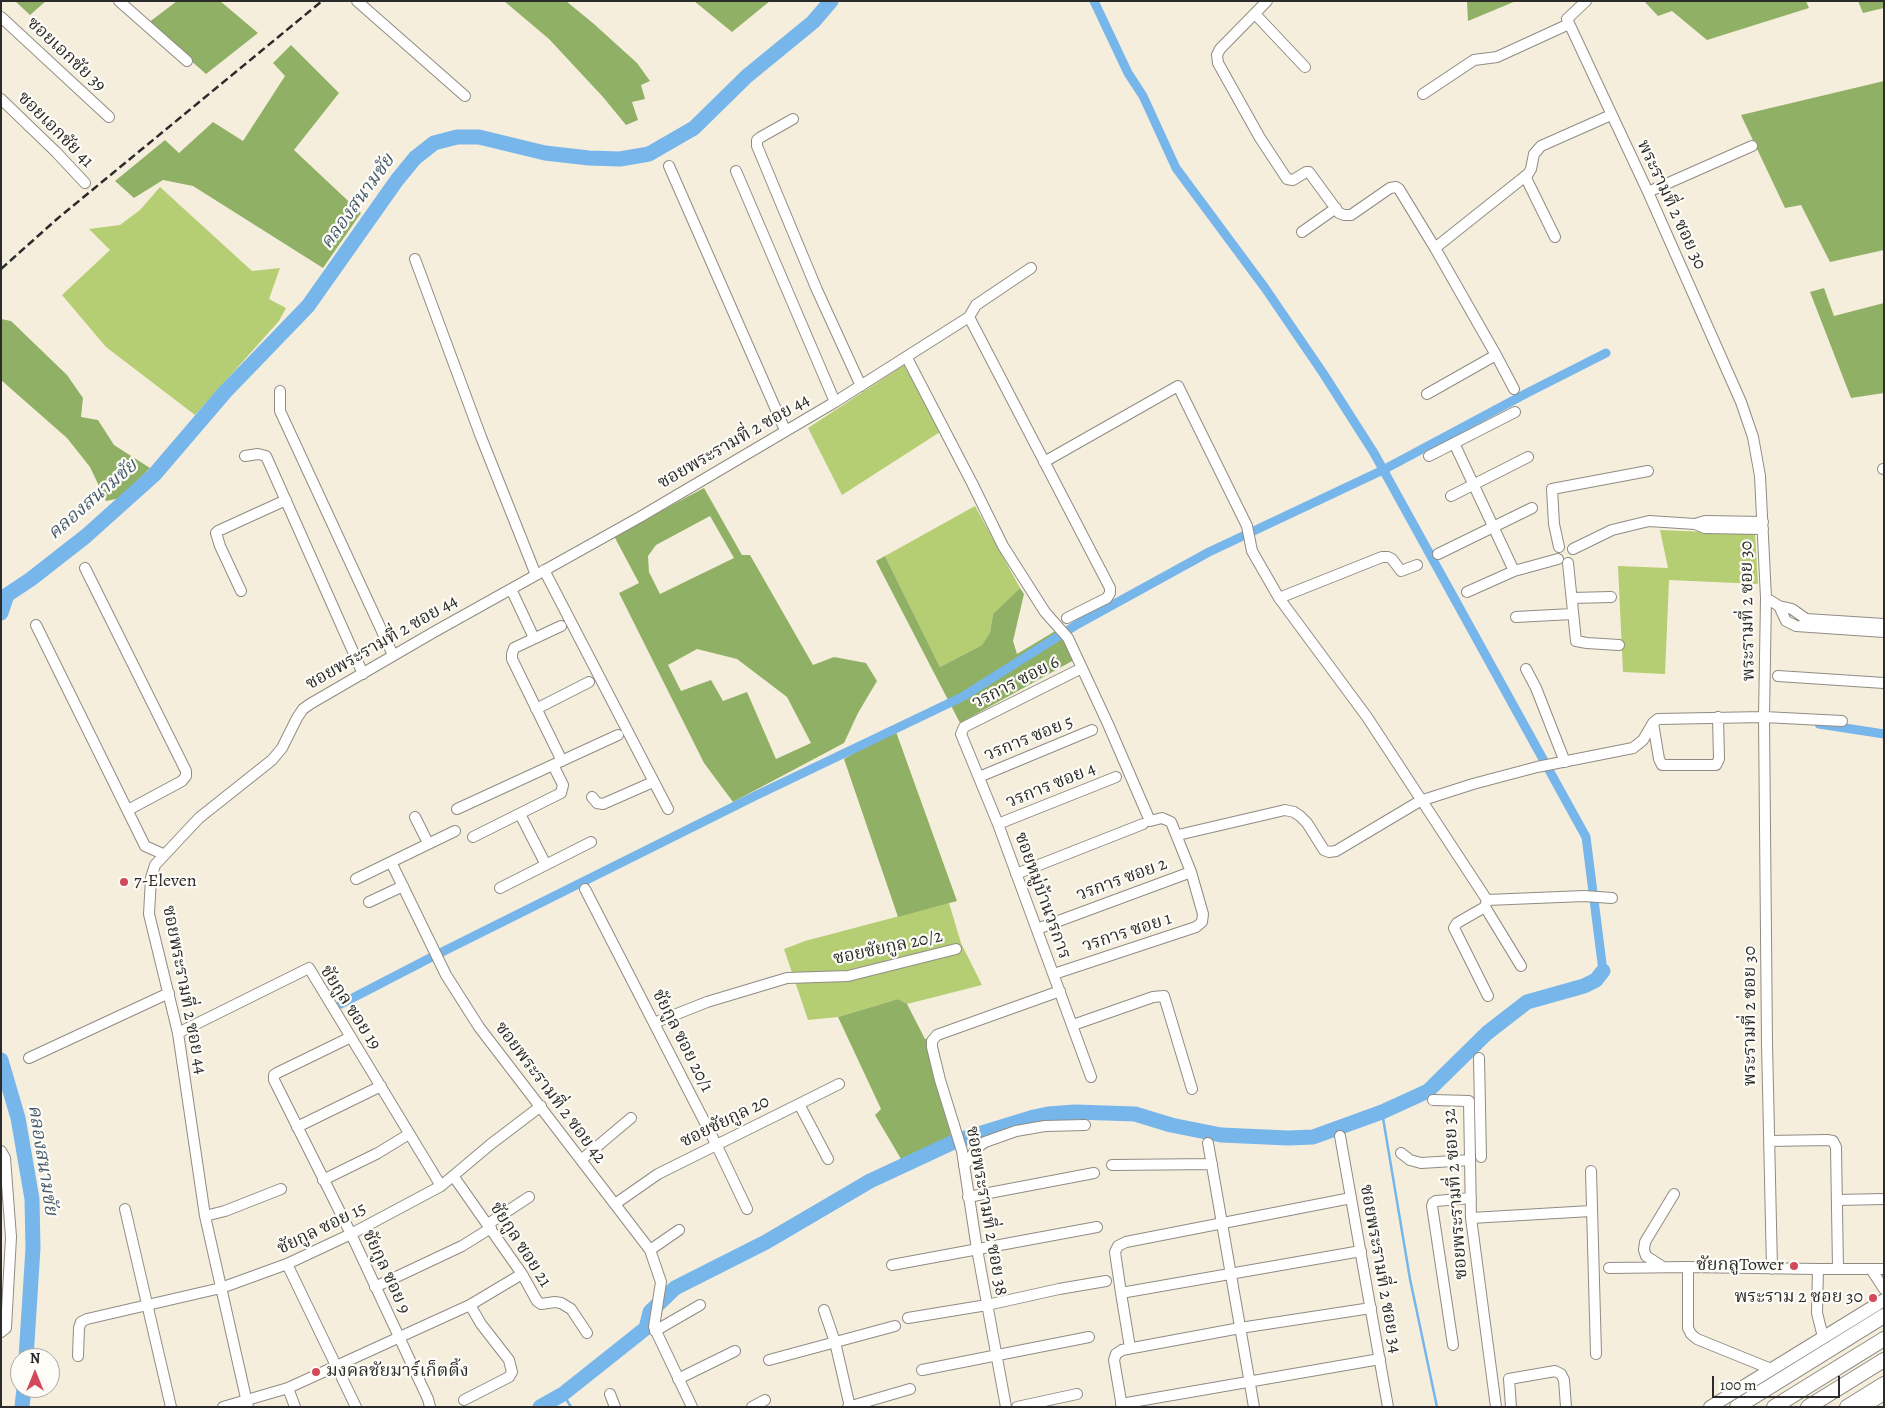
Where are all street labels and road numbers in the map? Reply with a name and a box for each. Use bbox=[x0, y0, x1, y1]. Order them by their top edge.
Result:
street label: ซอยเอกชัย 39 bbox=[22, 13, 110, 97]
street label: ซอยเอกชัย 41 bbox=[12, 87, 98, 173]
street label: พระรามที่ 2 ซอย 30 bbox=[1632, 137, 1710, 273]
street label: ซอยพระรามที่ 2 ซอย 44 bbox=[654, 390, 814, 494]
street label: พระรามที่ 2 ซอย 30 bbox=[1736, 541, 1760, 681]
street label: ซอยพระรามที่ 2 ซอย 44 bbox=[302, 591, 462, 695]
street label: วรการ ซอย 6 bbox=[969, 652, 1063, 714]
street label: วรการ ซอย 5 bbox=[981, 711, 1077, 767]
street label: วรการ ซอย 4 bbox=[1003, 758, 1099, 814]
street label: ซอยหมู่บ้านวรการ bbox=[1009, 830, 1075, 962]
street label: วรการ ซอย 2 bbox=[1074, 854, 1170, 906]
street label: ซอยพระรามที่ 2 ซอย 44 bbox=[157, 904, 211, 1076]
street label: วรการ ซอย 1 bbox=[1080, 908, 1174, 958]
street label: ซอยชัยกูล 20/2 bbox=[831, 926, 945, 970]
street label: พระรามที่ 2 ซอย 30 bbox=[1740, 946, 1762, 1086]
street label: ชัยกูล ซอย 19 bbox=[315, 962, 385, 1054]
street label: ชัยกูล ซอย 20/1 bbox=[647, 986, 717, 1096]
street label: ซอยพระรามที่ 2 ซอย 42 bbox=[490, 1018, 610, 1168]
street label: ซอยชัยกูล 20 bbox=[677, 1091, 773, 1153]
street label: ซอยพระรามที่ 2 ซอย 32 bbox=[1439, 1108, 1473, 1280]
street label: ซอยพระรามที่ 2 ซอย 38 bbox=[960, 1125, 1012, 1297]
street label: ซอยพระรามที่ 2 ซอย 34 bbox=[1355, 1183, 1405, 1355]
street label: ชัยกูล ซอย 15 bbox=[274, 1198, 370, 1260]
street label: ชัยกูล ซอย 21 bbox=[485, 1198, 555, 1292]
street label: ชัยกูล ซอย 9 bbox=[357, 1226, 415, 1318]

